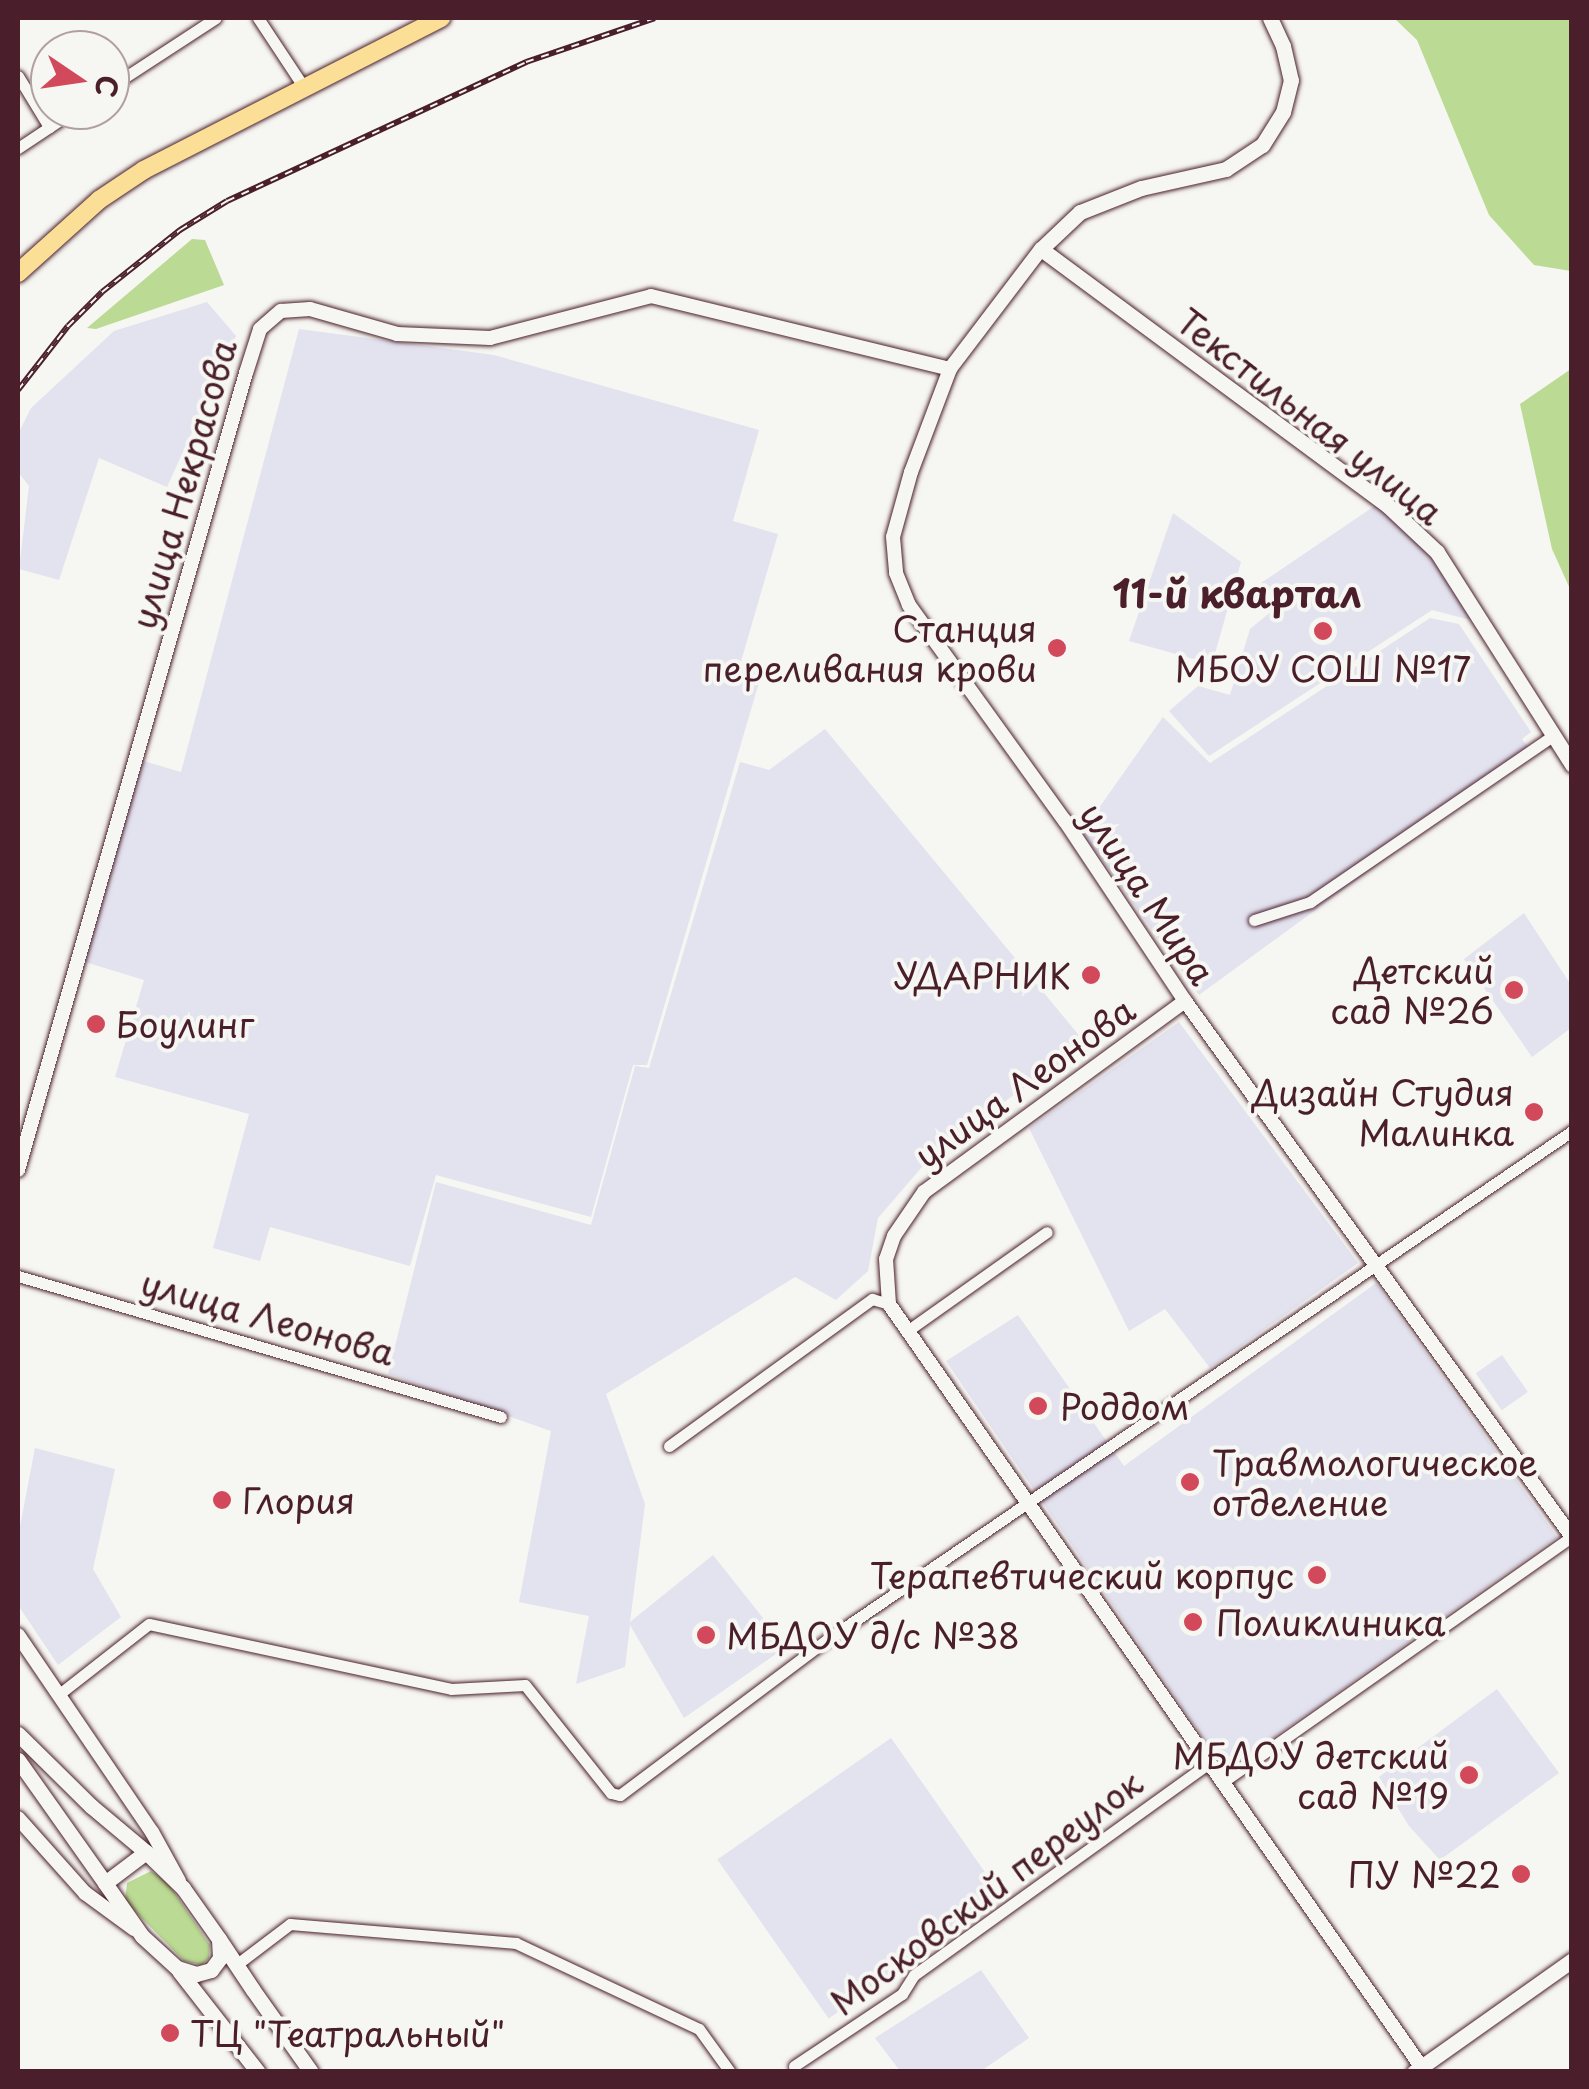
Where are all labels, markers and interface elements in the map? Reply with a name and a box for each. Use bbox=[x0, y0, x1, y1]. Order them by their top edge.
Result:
north arrow bbox=[30, 30, 130, 130]
text: С bbox=[84, 71, 131, 102]
street label: Текстильная улица bbox=[1168, 299, 1452, 533]
street label: улица Некрасова bbox=[121, 333, 245, 635]
district label: 11-й квартал bbox=[1112, 570, 1362, 616]
place label: Станция переливания крови bbox=[701, 607, 1037, 689]
marker: МБОУ СОШ №17 bbox=[1312, 620, 1334, 642]
marker: Станция переливания крови bbox=[1046, 637, 1068, 659]
place label: МБОУ СОШ №17 bbox=[1172, 647, 1474, 689]
street label: улица Мира bbox=[1071, 793, 1225, 993]
place label: Детский сад №26 bbox=[1331, 949, 1494, 1031]
place label: УДАРНИК bbox=[893, 954, 1071, 996]
marker: УДАРНИК bbox=[1080, 964, 1102, 986]
marker: Детский сад №26 bbox=[1503, 979, 1525, 1001]
street label: улица Леонова bbox=[905, 988, 1143, 1176]
place label: Боулинг bbox=[116, 1003, 254, 1045]
marker: Боулинг bbox=[85, 1013, 107, 1035]
place label: Дизайн Студия Малинка bbox=[1251, 1071, 1514, 1153]
marker: Дизайн Студия Малинка bbox=[1523, 1101, 1545, 1123]
street label: улица Леонова bbox=[136, 1260, 400, 1374]
place label: Роддом bbox=[1060, 1385, 1189, 1427]
marker: Роддом bbox=[1025, 1393, 1051, 1419]
place label: Травмологическое отделение bbox=[1212, 1441, 1538, 1523]
marker: Травмологическое отделение bbox=[1177, 1469, 1203, 1495]
place label: Глория bbox=[242, 1479, 355, 1521]
marker: Глория bbox=[211, 1489, 233, 1511]
place label: Терапевтический корпус bbox=[867, 1554, 1294, 1596]
marker: Терапевтический корпус bbox=[1304, 1562, 1330, 1588]
place label: Поликлиника bbox=[1216, 1601, 1445, 1643]
marker: Поликлиника bbox=[1180, 1609, 1206, 1635]
place label: МБДОУ д/с №38 bbox=[726, 1614, 1021, 1656]
marker: МБДОУ д/с №38 bbox=[695, 1624, 717, 1646]
place label: МБДОУ детский сад №19 bbox=[1171, 1734, 1449, 1816]
street label: Московский переулок bbox=[822, 1761, 1150, 2023]
marker: МБДОУ детский сад №19 bbox=[1458, 1764, 1480, 1786]
place label: ПУ №22 bbox=[1347, 1853, 1501, 1895]
marker: ПУ №22 bbox=[1510, 1863, 1532, 1885]
place label: ТЦ "Театральный" bbox=[190, 2012, 507, 2054]
marker: ТЦ "Театральный" bbox=[159, 2022, 181, 2044]

